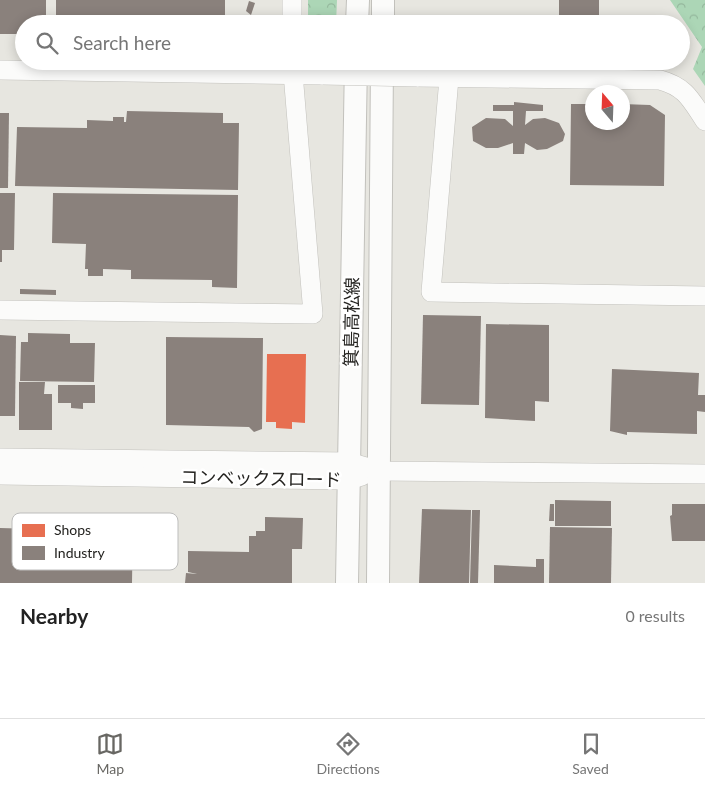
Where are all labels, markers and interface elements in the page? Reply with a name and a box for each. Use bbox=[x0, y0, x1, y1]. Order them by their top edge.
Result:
search box bbox=[15, 15, 690, 70]
icon: search bbox=[33, 29, 61, 57]
text: Search here bbox=[73, 31, 171, 54]
north arrow bbox=[585, 85, 630, 130]
street label: 箕島高松線 bbox=[339, 277, 363, 367]
street label: コンベックスロード bbox=[180, 466, 342, 490]
legend bbox=[12, 513, 178, 570]
text: Shops bbox=[54, 521, 91, 538]
text: Industry bbox=[54, 544, 105, 561]
text: Nearby bbox=[20, 603, 88, 628]
text: 0 results bbox=[625, 606, 685, 625]
tab: Map bbox=[96, 730, 124, 777]
tab: Directions bbox=[317, 730, 380, 777]
tab: Saved bbox=[572, 730, 609, 777]

